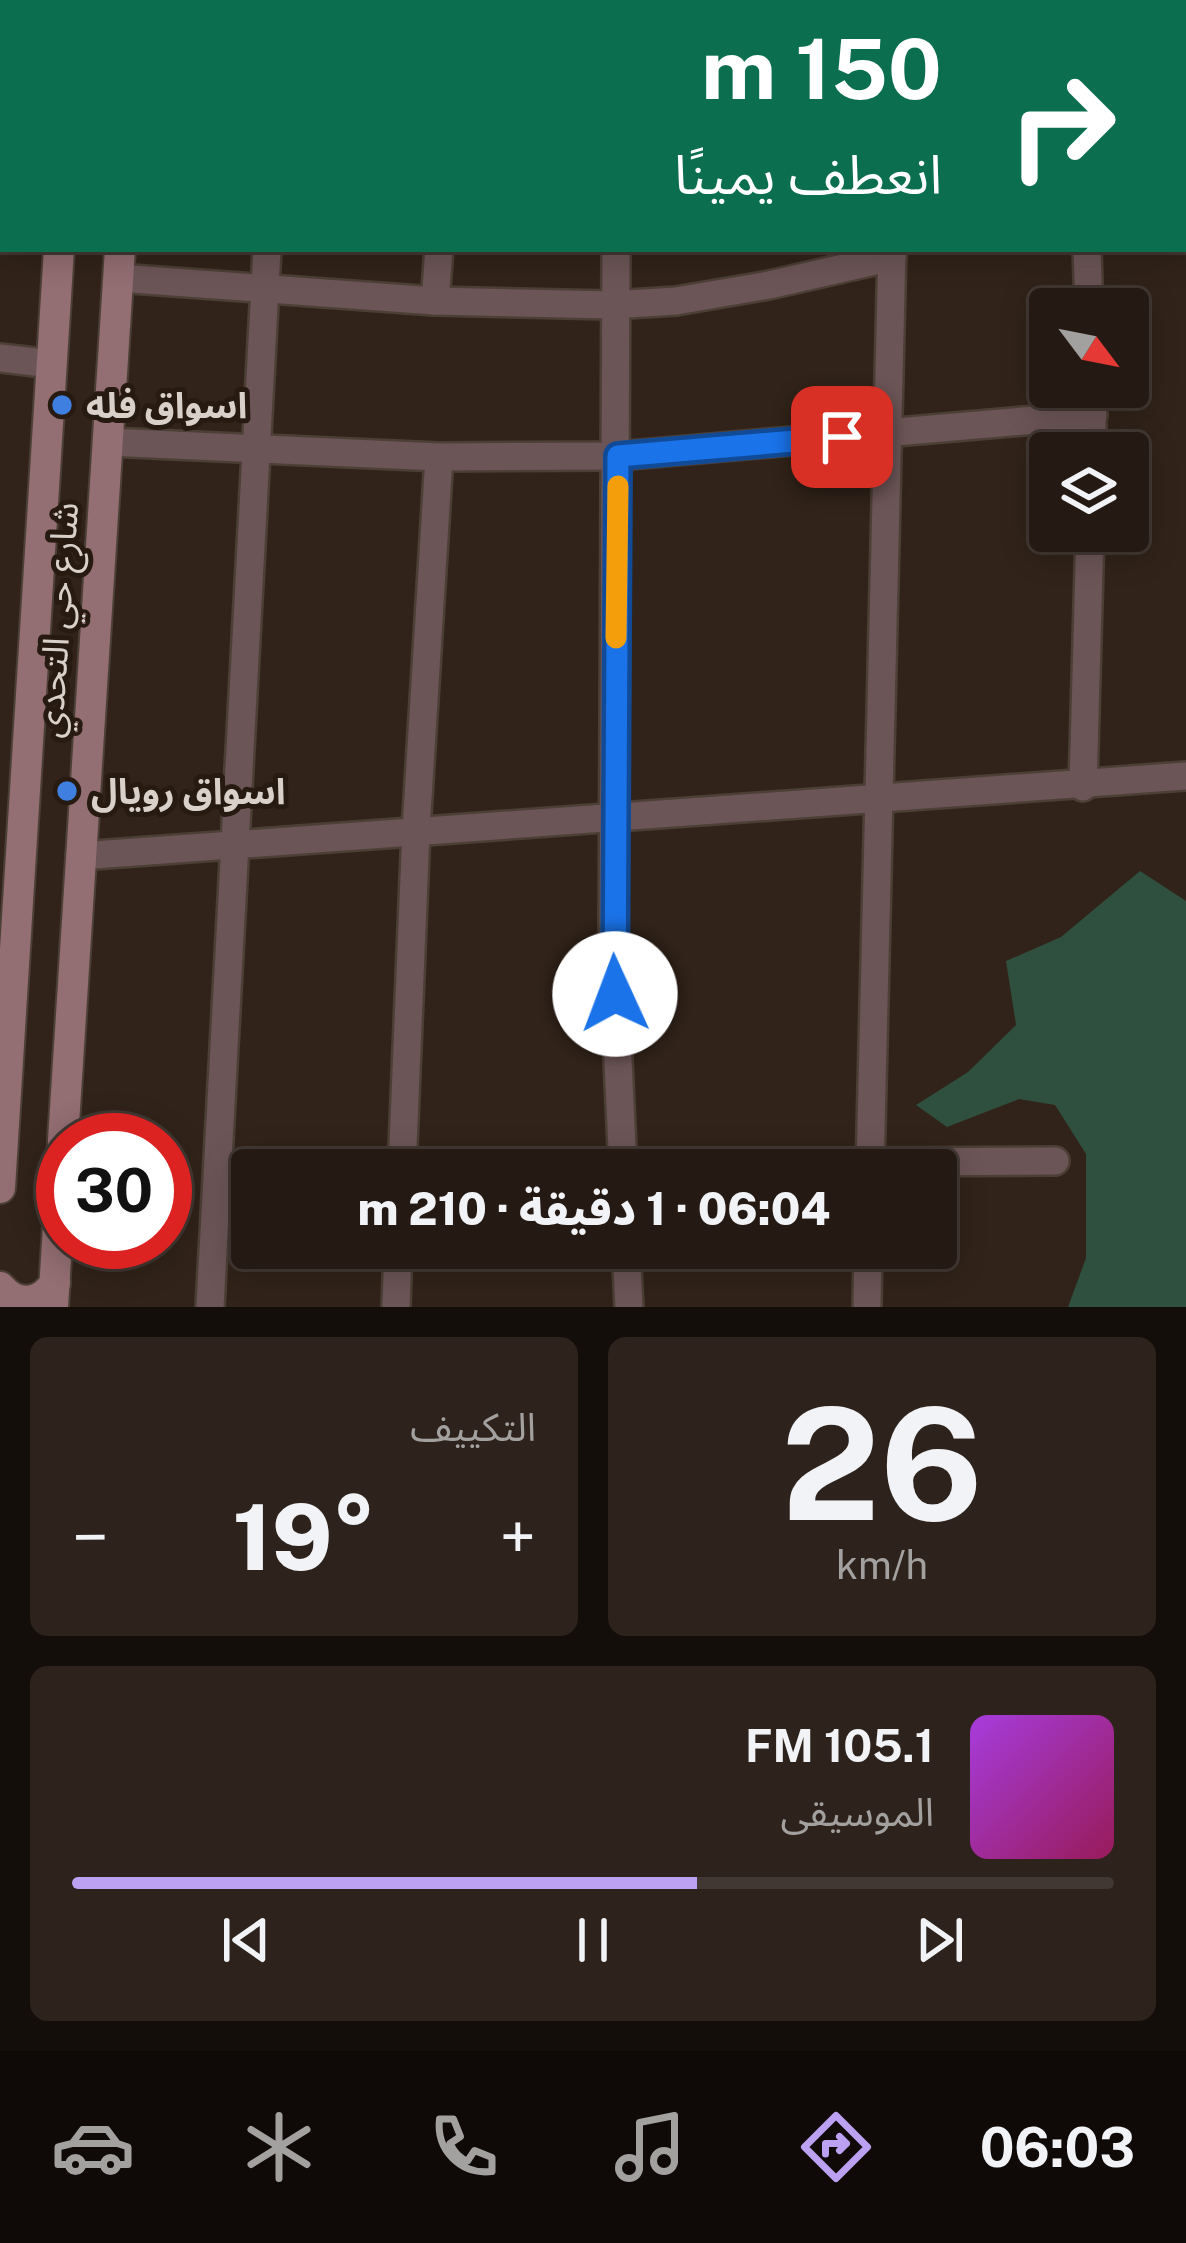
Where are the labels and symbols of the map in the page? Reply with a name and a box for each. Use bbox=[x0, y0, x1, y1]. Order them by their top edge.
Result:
north arrow bbox=[1029, 288, 1149, 408]
place label: اسواق فله bbox=[86, 384, 247, 426]
pin bbox=[791, 386, 893, 488]
marker: اسواق فله bbox=[49, 392, 75, 418]
street label: شارع حي التحدي bbox=[28, 501, 94, 740]
place label: اسواق رويال bbox=[91, 770, 286, 813]
marker: اسواق رويال bbox=[54, 778, 80, 804]
position arrow bbox=[552, 931, 678, 1057]
speed limit sign: 30 bbox=[36, 1113, 192, 1269]

